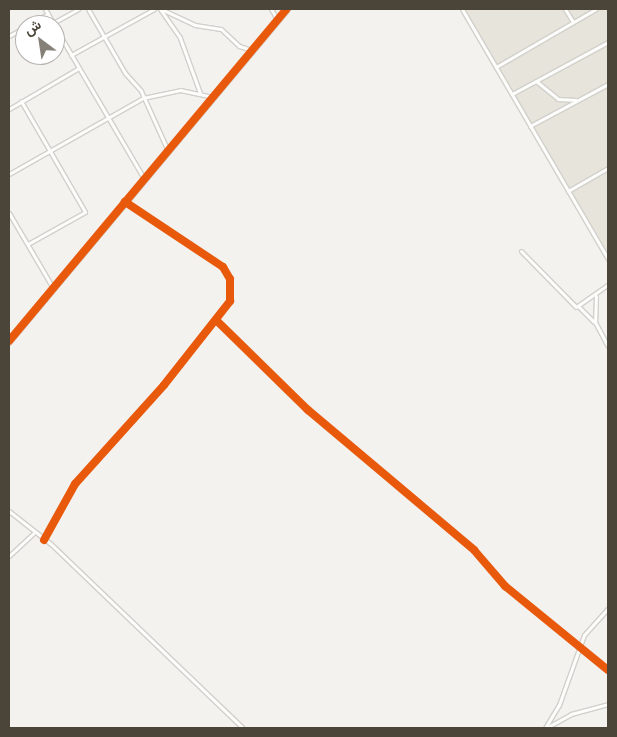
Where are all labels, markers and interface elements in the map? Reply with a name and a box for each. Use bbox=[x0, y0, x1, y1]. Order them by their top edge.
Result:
north arrow bbox=[15, 15, 65, 65]
text: ش bbox=[20, 15, 45, 41]

